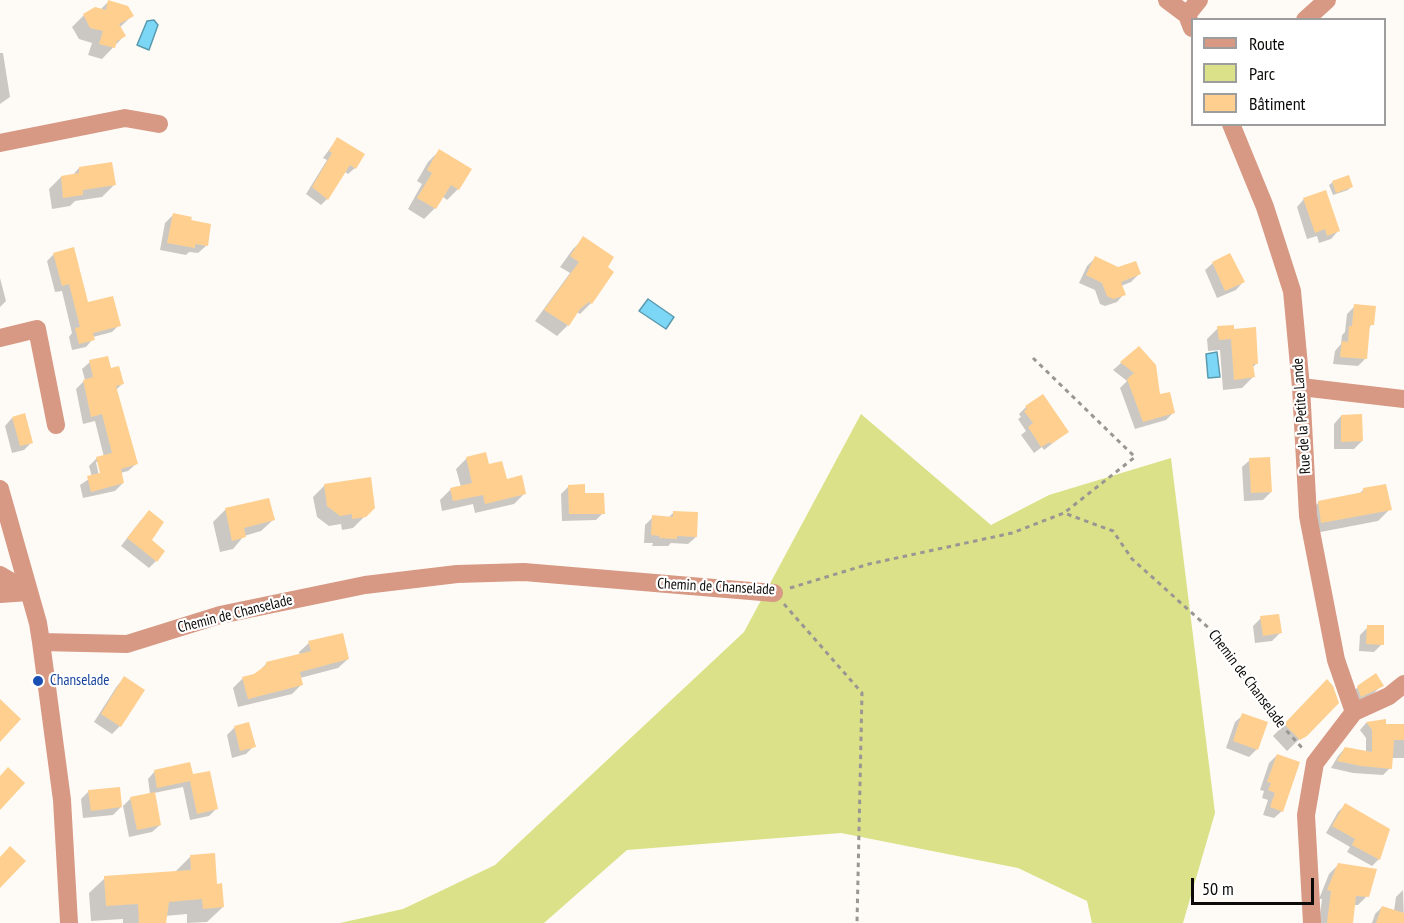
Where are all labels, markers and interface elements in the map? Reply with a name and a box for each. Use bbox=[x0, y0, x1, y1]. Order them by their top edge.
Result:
legend bbox=[1191, 18, 1386, 126]
text: Route bbox=[1249, 32, 1285, 55]
text: Parc bbox=[1249, 62, 1275, 85]
text: Bâtiment bbox=[1249, 92, 1306, 115]
street label: Rue de la Petite Lande bbox=[1289, 357, 1315, 475]
street label: Chemin de Chanselade bbox=[657, 575, 775, 599]
street label: Chemin de Chanselade bbox=[176, 591, 294, 637]
street label: Chemin de Chanselade bbox=[1204, 627, 1290, 731]
place label: Chanselade bbox=[50, 672, 110, 690]
marker: Chanselade bbox=[31, 674, 45, 688]
scale bar bbox=[1194, 866, 1317, 904]
text: 50 m bbox=[1202, 877, 1234, 900]

